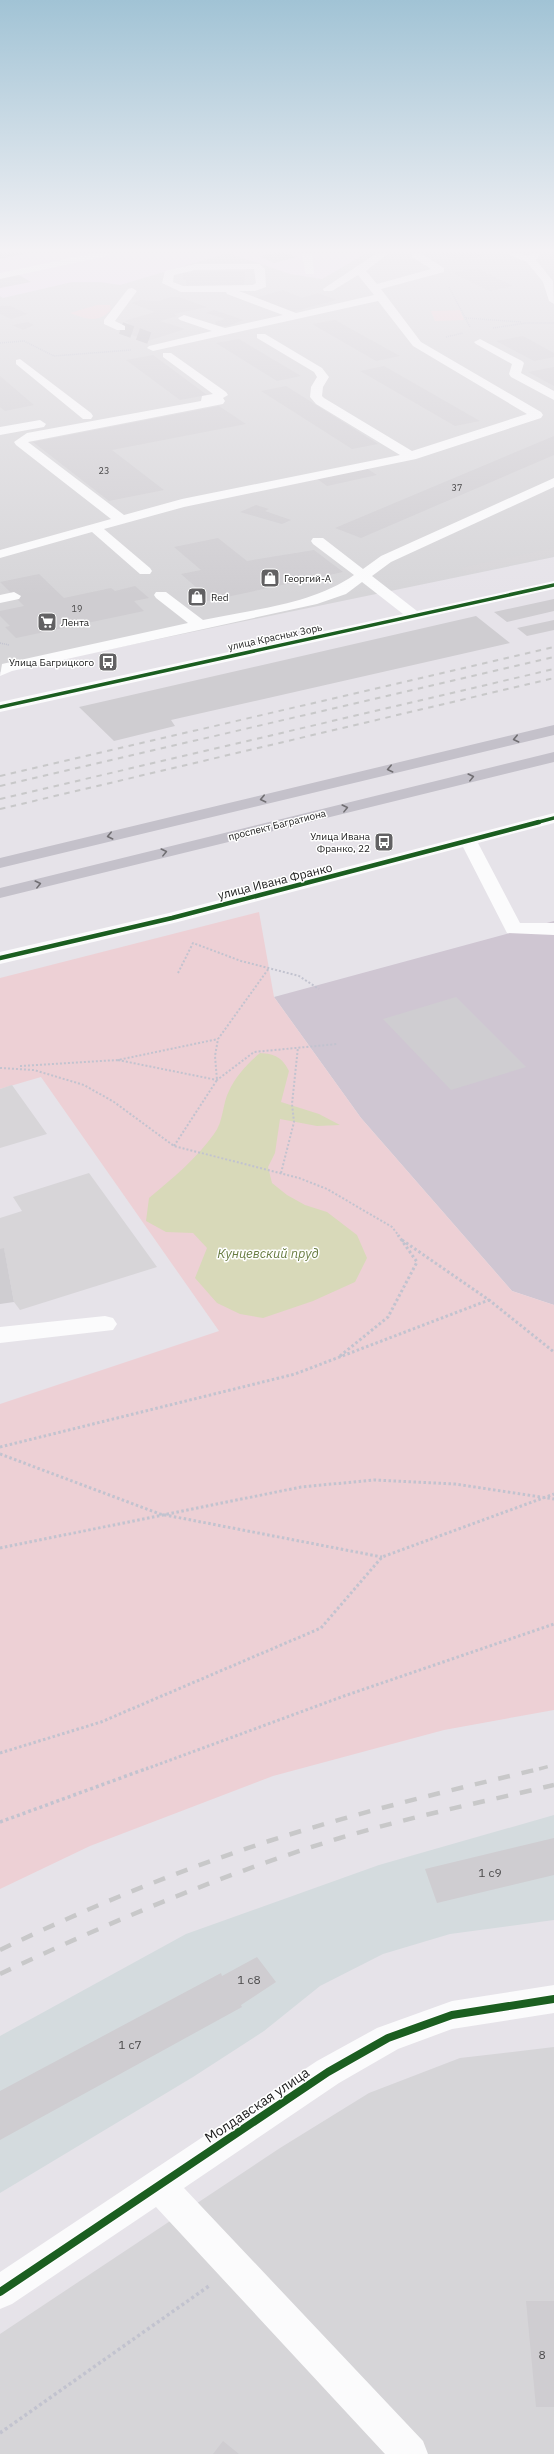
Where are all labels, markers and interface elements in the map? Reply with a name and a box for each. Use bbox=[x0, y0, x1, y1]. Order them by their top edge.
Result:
house number: 23 bbox=[99, 465, 109, 476]
house number: 37 bbox=[452, 482, 462, 493]
shop icon: Георгий-А bbox=[259, 567, 281, 589]
place label: Георгий-А bbox=[284, 572, 332, 585]
shop icon: Red bbox=[186, 586, 208, 608]
place label: Red bbox=[211, 591, 229, 604]
house number: 19 bbox=[72, 603, 82, 614]
supermarket icon: Лента bbox=[36, 611, 58, 633]
place label: Лента bbox=[61, 616, 90, 629]
street label: улица Красных Зорь bbox=[227, 621, 323, 653]
bus stop icon: Улица Багрицкого bbox=[97, 651, 119, 673]
place label: Улица Багрицкого bbox=[9, 656, 94, 669]
one-way arrow bbox=[513, 734, 519, 742]
one-way arrow bbox=[386, 765, 393, 773]
one-way arrow bbox=[467, 773, 474, 782]
one-way arrow bbox=[260, 795, 266, 803]
one-way arrow bbox=[341, 804, 348, 813]
street label: проспект Багратиона bbox=[227, 806, 328, 843]
place label: Улица Ивана Франко, 22 bbox=[310, 830, 371, 855]
bus stop icon: Улица Ивана Франко, 22 bbox=[373, 831, 395, 853]
one-way arrow bbox=[106, 832, 113, 840]
one-way arrow bbox=[161, 849, 167, 857]
street label: улица Ивана Франко bbox=[216, 859, 334, 902]
one-way arrow bbox=[35, 880, 41, 888]
water label: Кунцевский пруд bbox=[217, 1245, 319, 1262]
house number: 1 с9 bbox=[478, 1865, 502, 1880]
house number: 1 с8 bbox=[237, 1972, 261, 1987]
house number: 1 с7 bbox=[118, 2037, 142, 2052]
street label: Молдавская улица bbox=[201, 2063, 313, 2147]
house number: 8 bbox=[538, 2347, 546, 2362]

